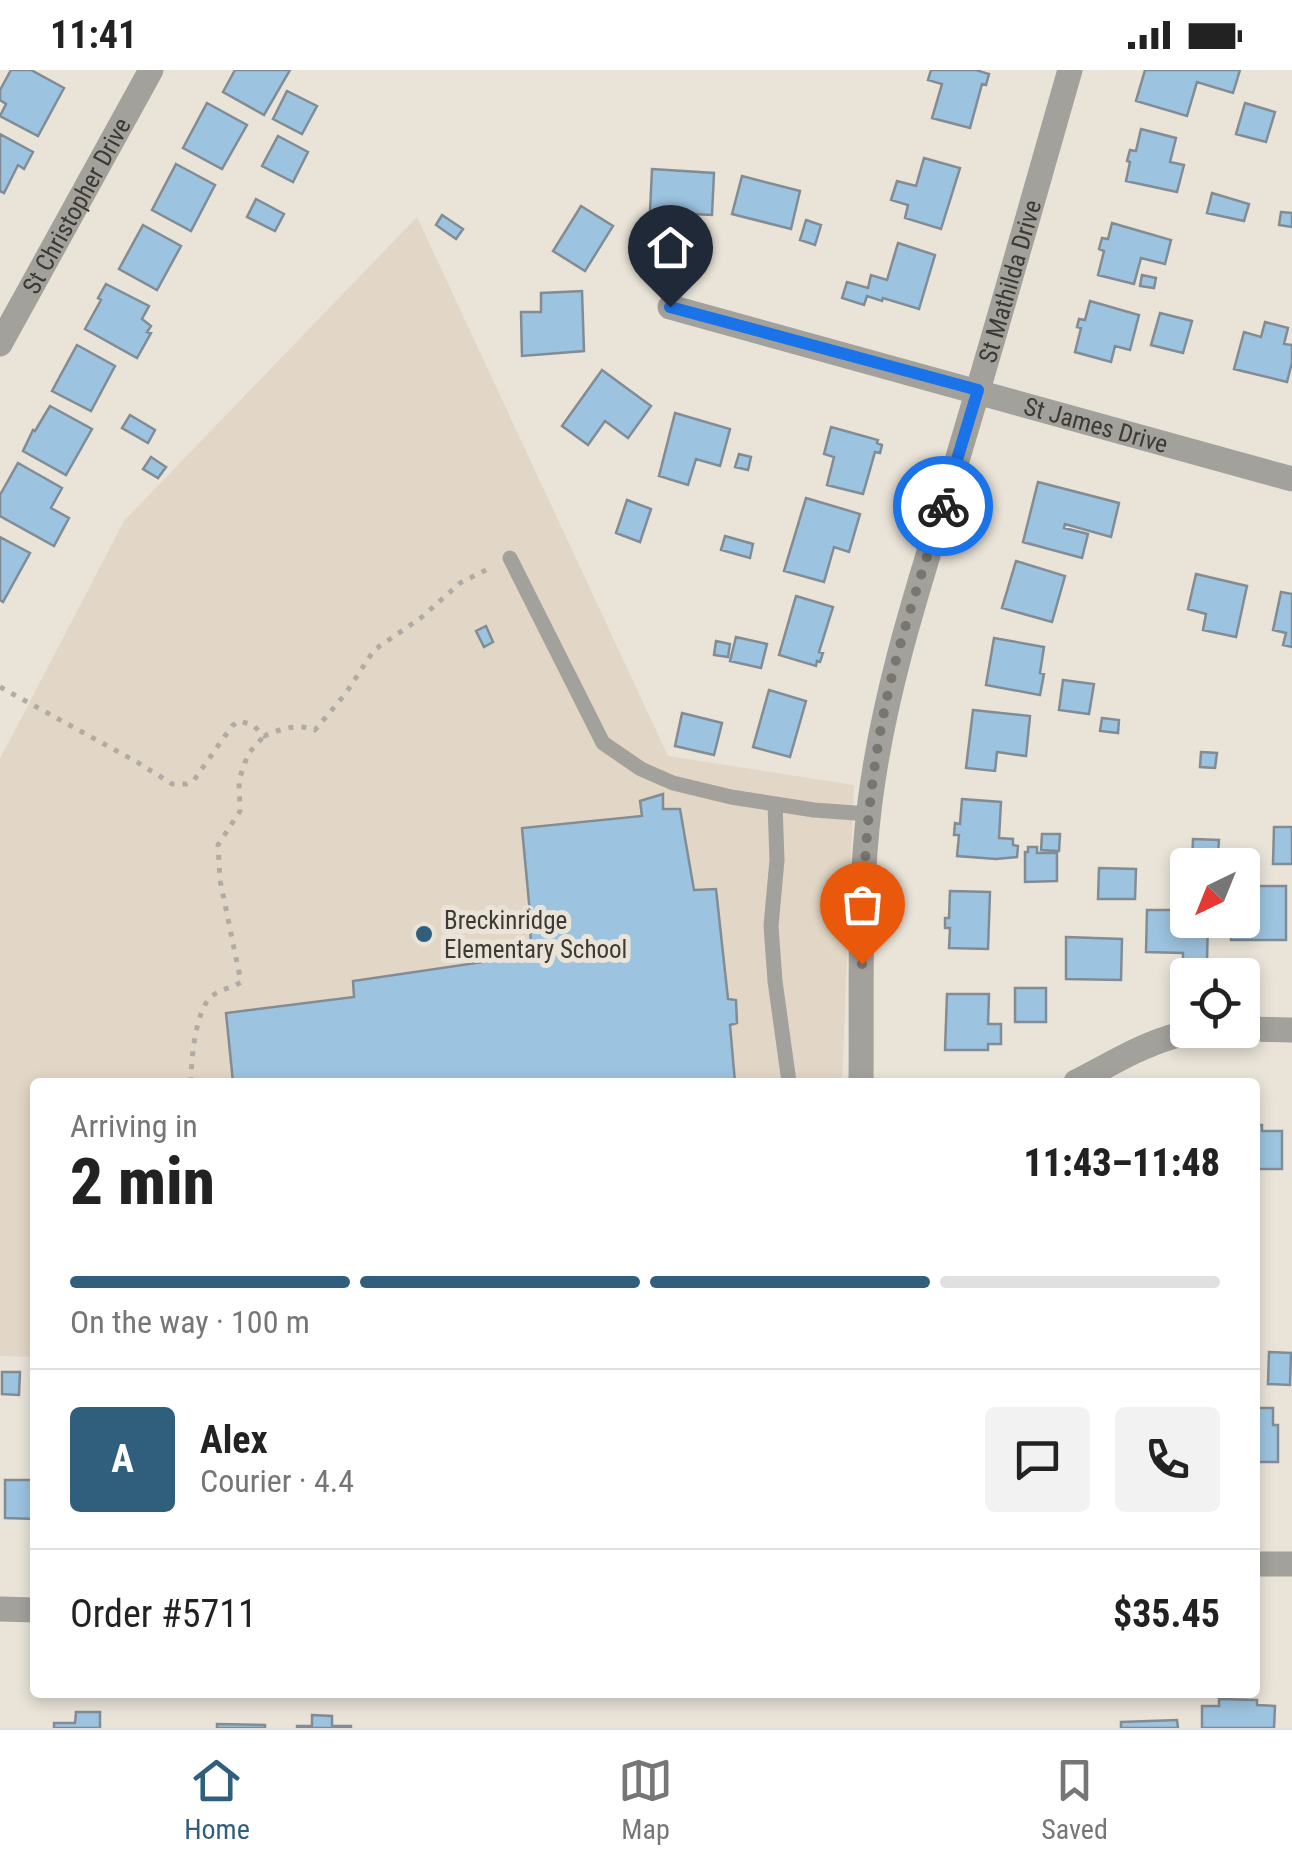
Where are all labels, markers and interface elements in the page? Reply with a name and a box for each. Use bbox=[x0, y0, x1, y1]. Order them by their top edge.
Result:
text: 11:41 bbox=[50, 13, 137, 57]
street label: St Christopher Drive bbox=[17, 113, 137, 299]
street label: St Mathilda Drive bbox=[973, 197, 1047, 366]
pin bbox=[628, 205, 713, 308]
icon: home bbox=[643, 220, 698, 275]
street label: St James Drive bbox=[1021, 392, 1171, 459]
courier bbox=[893, 456, 993, 556]
icon: bike bbox=[916, 479, 971, 534]
north arrow bbox=[1170, 848, 1260, 938]
map controls bbox=[1170, 848, 1260, 1048]
pin bbox=[820, 862, 905, 965]
icon: bag bbox=[835, 877, 890, 932]
place label: Breckinridge Elementary School bbox=[444, 906, 627, 964]
marker: Breckinridge Elementary School bbox=[413, 923, 435, 945]
button: locate bbox=[1170, 958, 1260, 1048]
text: Arriving in bbox=[70, 1107, 198, 1145]
text: 11:43–11:48 bbox=[1023, 1141, 1220, 1185]
text: 2 min bbox=[70, 1144, 215, 1220]
text: On the way · 100 m bbox=[70, 1303, 310, 1341]
button: chat bbox=[985, 1407, 1090, 1512]
button: phone bbox=[1115, 1407, 1220, 1512]
text: Alex bbox=[200, 1418, 268, 1462]
text: A bbox=[111, 1437, 134, 1481]
text: Courier · 4.4 bbox=[200, 1462, 354, 1500]
text: Order #5711 bbox=[70, 1592, 257, 1636]
text: $35.45 bbox=[1113, 1592, 1220, 1636]
tab: Home bbox=[184, 1753, 250, 1846]
tab: Map bbox=[618, 1753, 673, 1846]
tab: Saved bbox=[1041, 1753, 1108, 1846]

